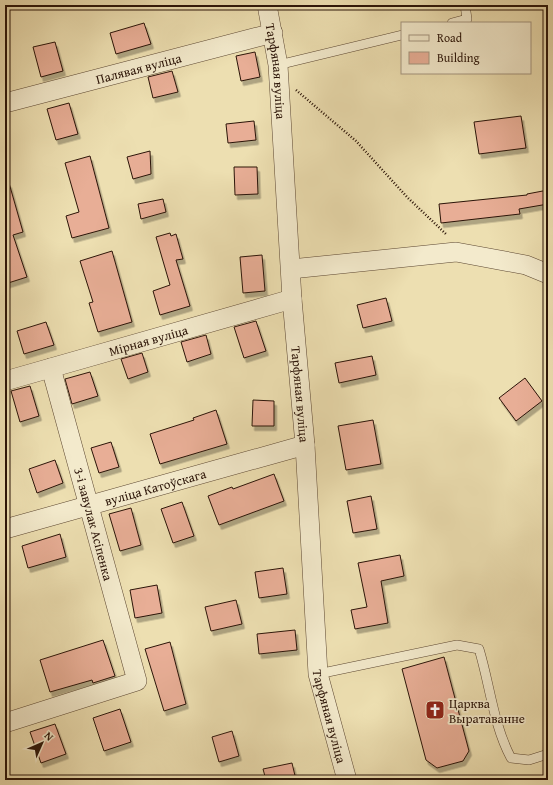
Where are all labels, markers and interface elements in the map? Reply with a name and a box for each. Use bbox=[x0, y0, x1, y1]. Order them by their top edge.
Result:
street label: Тарфяная вуліца bbox=[261, 22, 290, 121]
legend bbox=[401, 22, 531, 74]
text: Road bbox=[437, 29, 463, 46]
street label: Палявая вуліца bbox=[94, 48, 184, 89]
text: Building bbox=[437, 49, 480, 66]
street label: Мірная вуліца bbox=[107, 320, 191, 361]
street label: Тарфяная вуліца bbox=[286, 345, 314, 444]
street label: вуліца Катоўскага bbox=[102, 464, 209, 511]
street label: 3-і завулак Асіпенка bbox=[69, 465, 118, 584]
street label: Тарфяная вуліца bbox=[308, 669, 351, 766]
place label: Царква Выратаванне bbox=[449, 694, 525, 728]
church icon: Царква Выратаванне bbox=[424, 699, 446, 721]
north arrow bbox=[22, 723, 62, 763]
text: N bbox=[41, 728, 58, 745]

